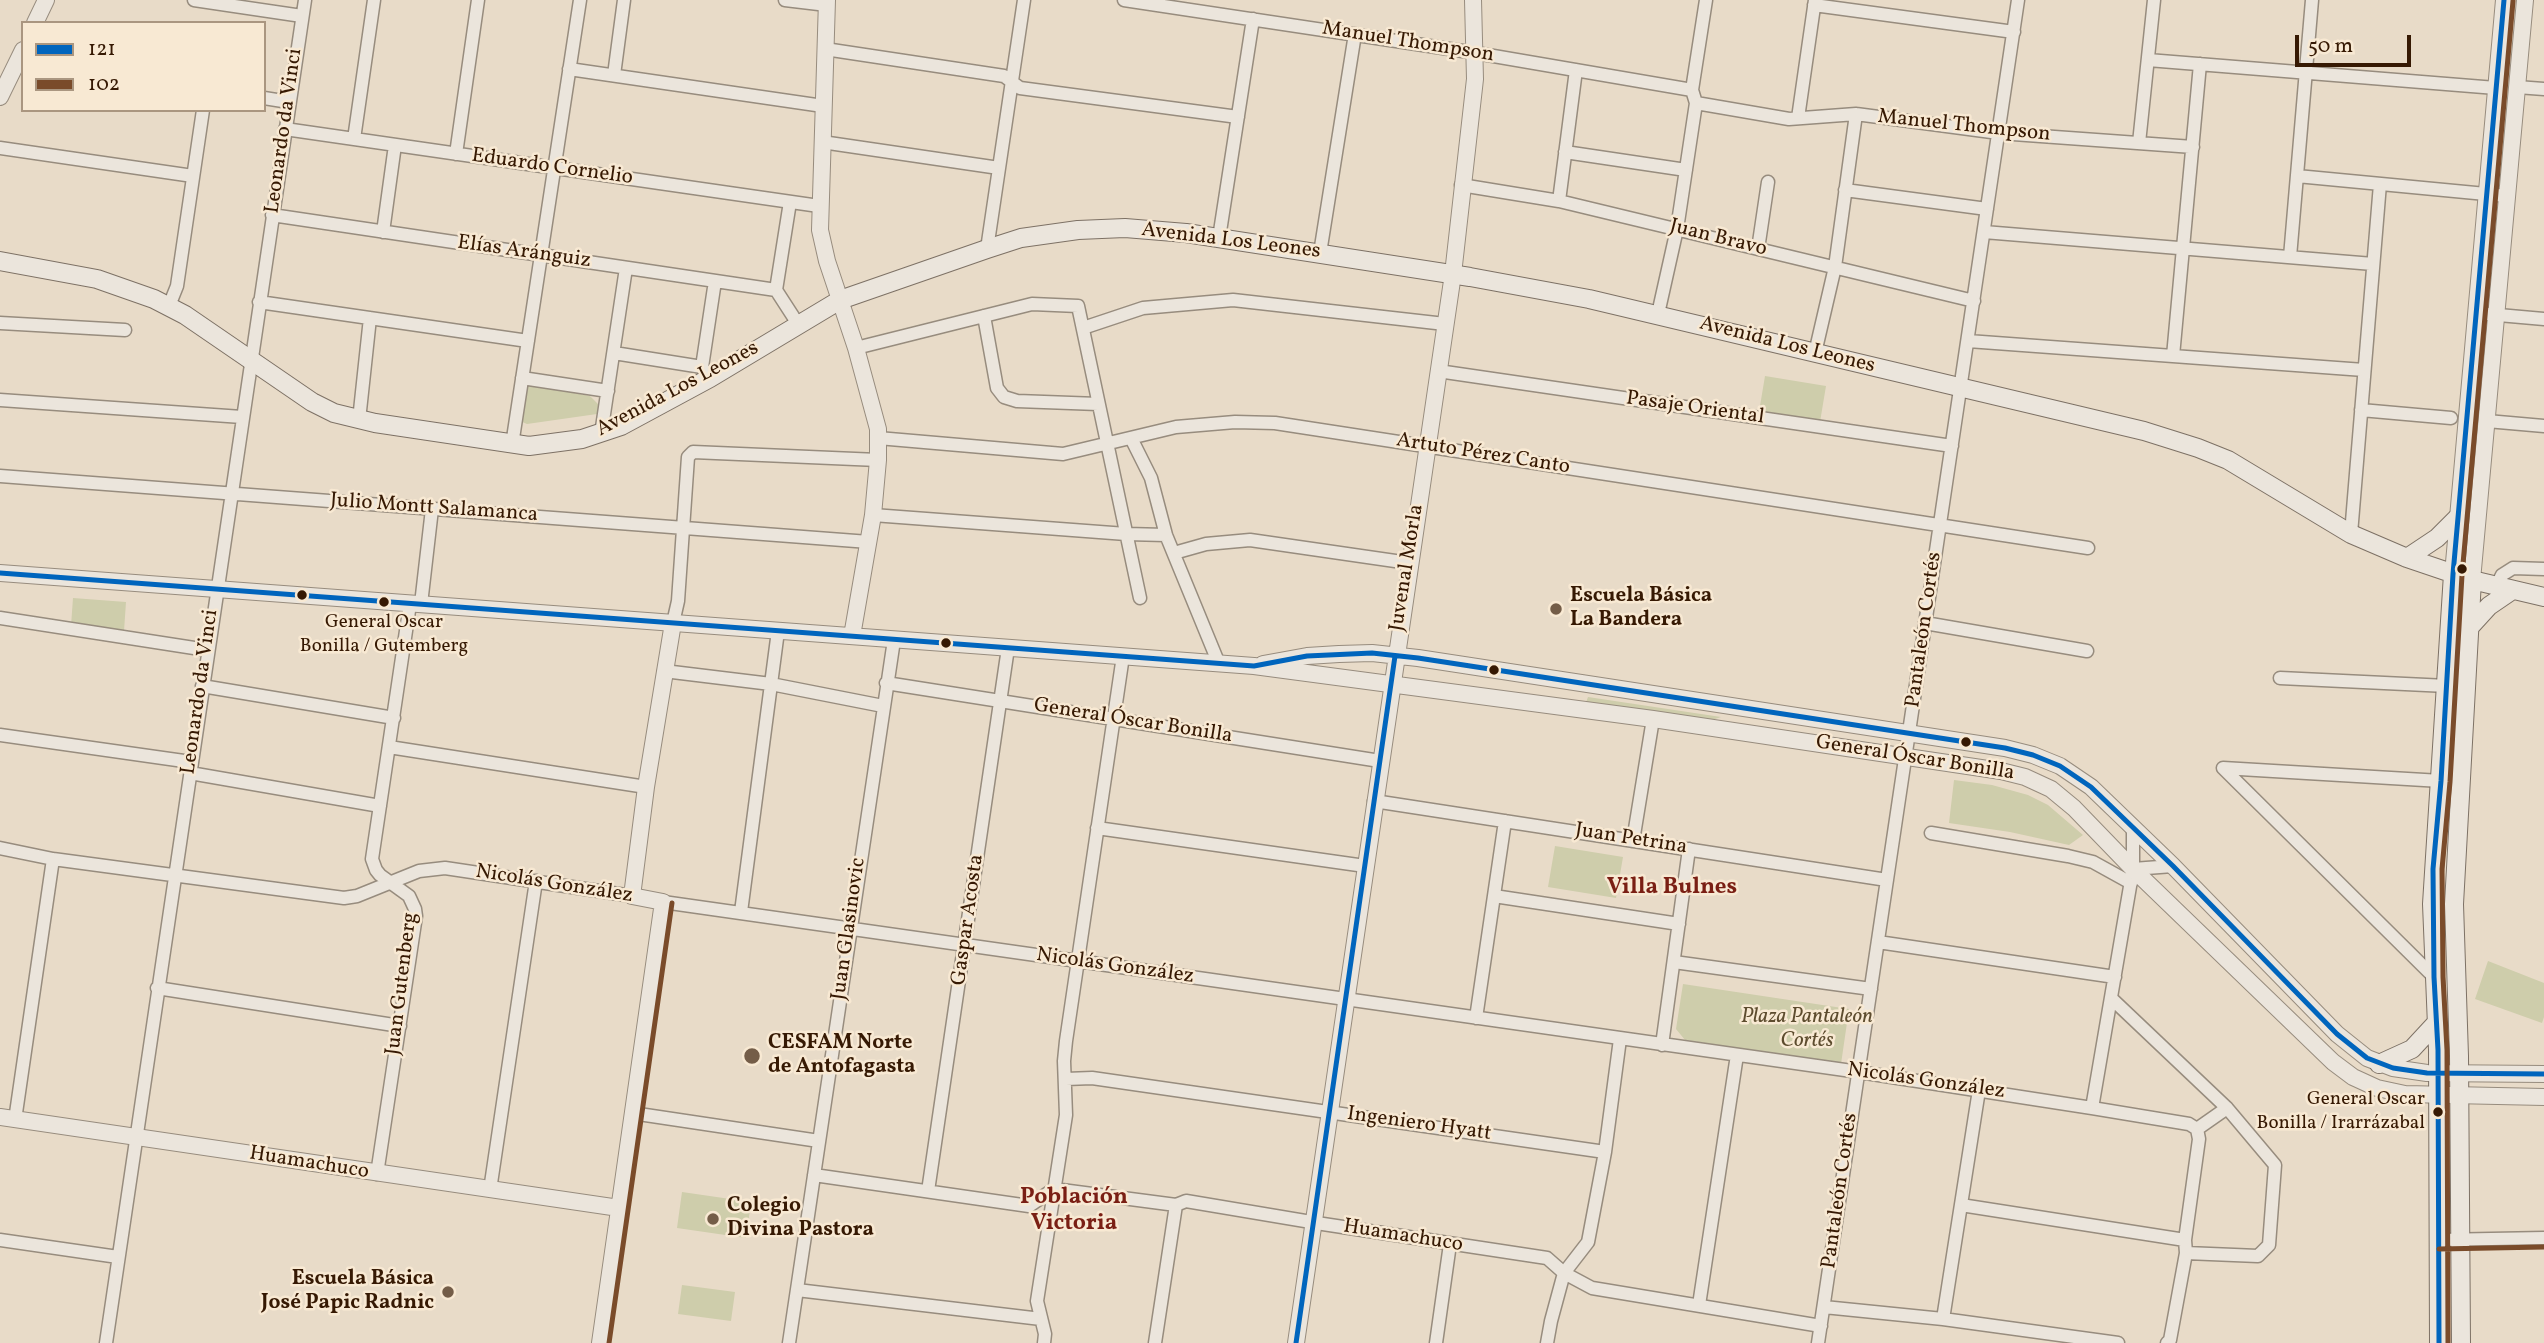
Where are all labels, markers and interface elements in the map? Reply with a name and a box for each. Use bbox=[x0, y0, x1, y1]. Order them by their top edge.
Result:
street label: Manuel Thompson bbox=[1320, 17, 1496, 69]
legend bbox=[21, 21, 266, 112]
scale bar bbox=[2299, 21, 2414, 65]
text: 50 m bbox=[2308, 32, 2353, 61]
text: 121 bbox=[88, 35, 116, 64]
street label: Leonardo da Vinci bbox=[261, 47, 309, 215]
text: 102 bbox=[88, 70, 120, 99]
street label: Manuel Thompson bbox=[1876, 105, 2052, 149]
street label: Eduardo Cornelio bbox=[470, 144, 634, 192]
street label: Juan Bravo bbox=[1667, 215, 1769, 263]
street label: Avenida Los Leones bbox=[1140, 219, 1322, 265]
street label: Elías Aránguiz bbox=[455, 231, 593, 275]
street label: Avenida Los Leones bbox=[1697, 312, 1877, 380]
street label: Avenida Los Leones bbox=[593, 337, 763, 443]
street label: Pasaje Oriental bbox=[1624, 387, 1766, 431]
street label: Artuto Pérez Canto bbox=[1394, 429, 1572, 481]
street label: Julio Montt Salamanca bbox=[329, 489, 539, 529]
street label: Juvenal Morla bbox=[1386, 503, 1430, 633]
street label: Pantaleón Cortés bbox=[1902, 551, 1948, 709]
unlabelled marker bbox=[2455, 562, 2469, 576]
place label: Escuela Básica La Bandera bbox=[1570, 584, 1712, 634]
unlabelled marker bbox=[295, 588, 309, 602]
marker: General Oscar Bonilla / Gutemberg bbox=[377, 595, 391, 609]
marker: Escuela Básica La Bandera bbox=[1548, 601, 1564, 617]
street label: Leonardo da Vinci bbox=[177, 608, 225, 776]
place label: General Oscar Bonilla / Gutemberg bbox=[300, 613, 468, 657]
unlabelled marker bbox=[939, 636, 953, 650]
unlabelled marker bbox=[1487, 663, 1501, 677]
street label: General Óscar Bonilla bbox=[1032, 694, 1234, 750]
street label: General Óscar Bonilla bbox=[1814, 731, 2016, 787]
unlabelled marker bbox=[1959, 735, 1973, 749]
street label: Juan Petrina bbox=[1573, 819, 1689, 861]
street label: Gaspar Acosta bbox=[947, 853, 991, 987]
street label: Juan Glasinovic bbox=[828, 856, 872, 1002]
street label: Nicolás González bbox=[474, 860, 634, 910]
district label: Villa Bulnes bbox=[1607, 875, 1737, 903]
street label: Juan Gutenberg bbox=[382, 911, 424, 1057]
street label: Nicolás González bbox=[1035, 943, 1195, 991]
park label: Plaza Pantaleón Cortés bbox=[1741, 1005, 1873, 1055]
place label: CESFAM Norte de Antofagasta bbox=[768, 1031, 916, 1081]
marker: CESFAM Norte de Antofagasta bbox=[742, 1046, 762, 1066]
street label: Nicolás González bbox=[1846, 1058, 2006, 1106]
place label: General Oscar Bonilla / Irarrázabal bbox=[2257, 1090, 2425, 1134]
street label: Ingeniero Hyatt bbox=[1345, 1102, 1493, 1148]
marker: General Oscar Bonilla / Irarrázabal bbox=[2431, 1105, 2445, 1119]
street label: Pantaleón Cortés bbox=[1818, 1112, 1864, 1270]
street label: Huamachuco bbox=[247, 1142, 371, 1186]
district label: Población Victoria bbox=[1020, 1185, 1128, 1239]
place label: Colegio Divina Pastora bbox=[727, 1194, 874, 1244]
marker: Colegio Divina Pastora bbox=[705, 1211, 721, 1227]
street label: Huamachuco bbox=[1341, 1215, 1465, 1259]
place label: Escuela Básica José Papic Radnic bbox=[261, 1267, 434, 1317]
marker: Escuela Básica José Papic Radnic bbox=[440, 1284, 456, 1300]

